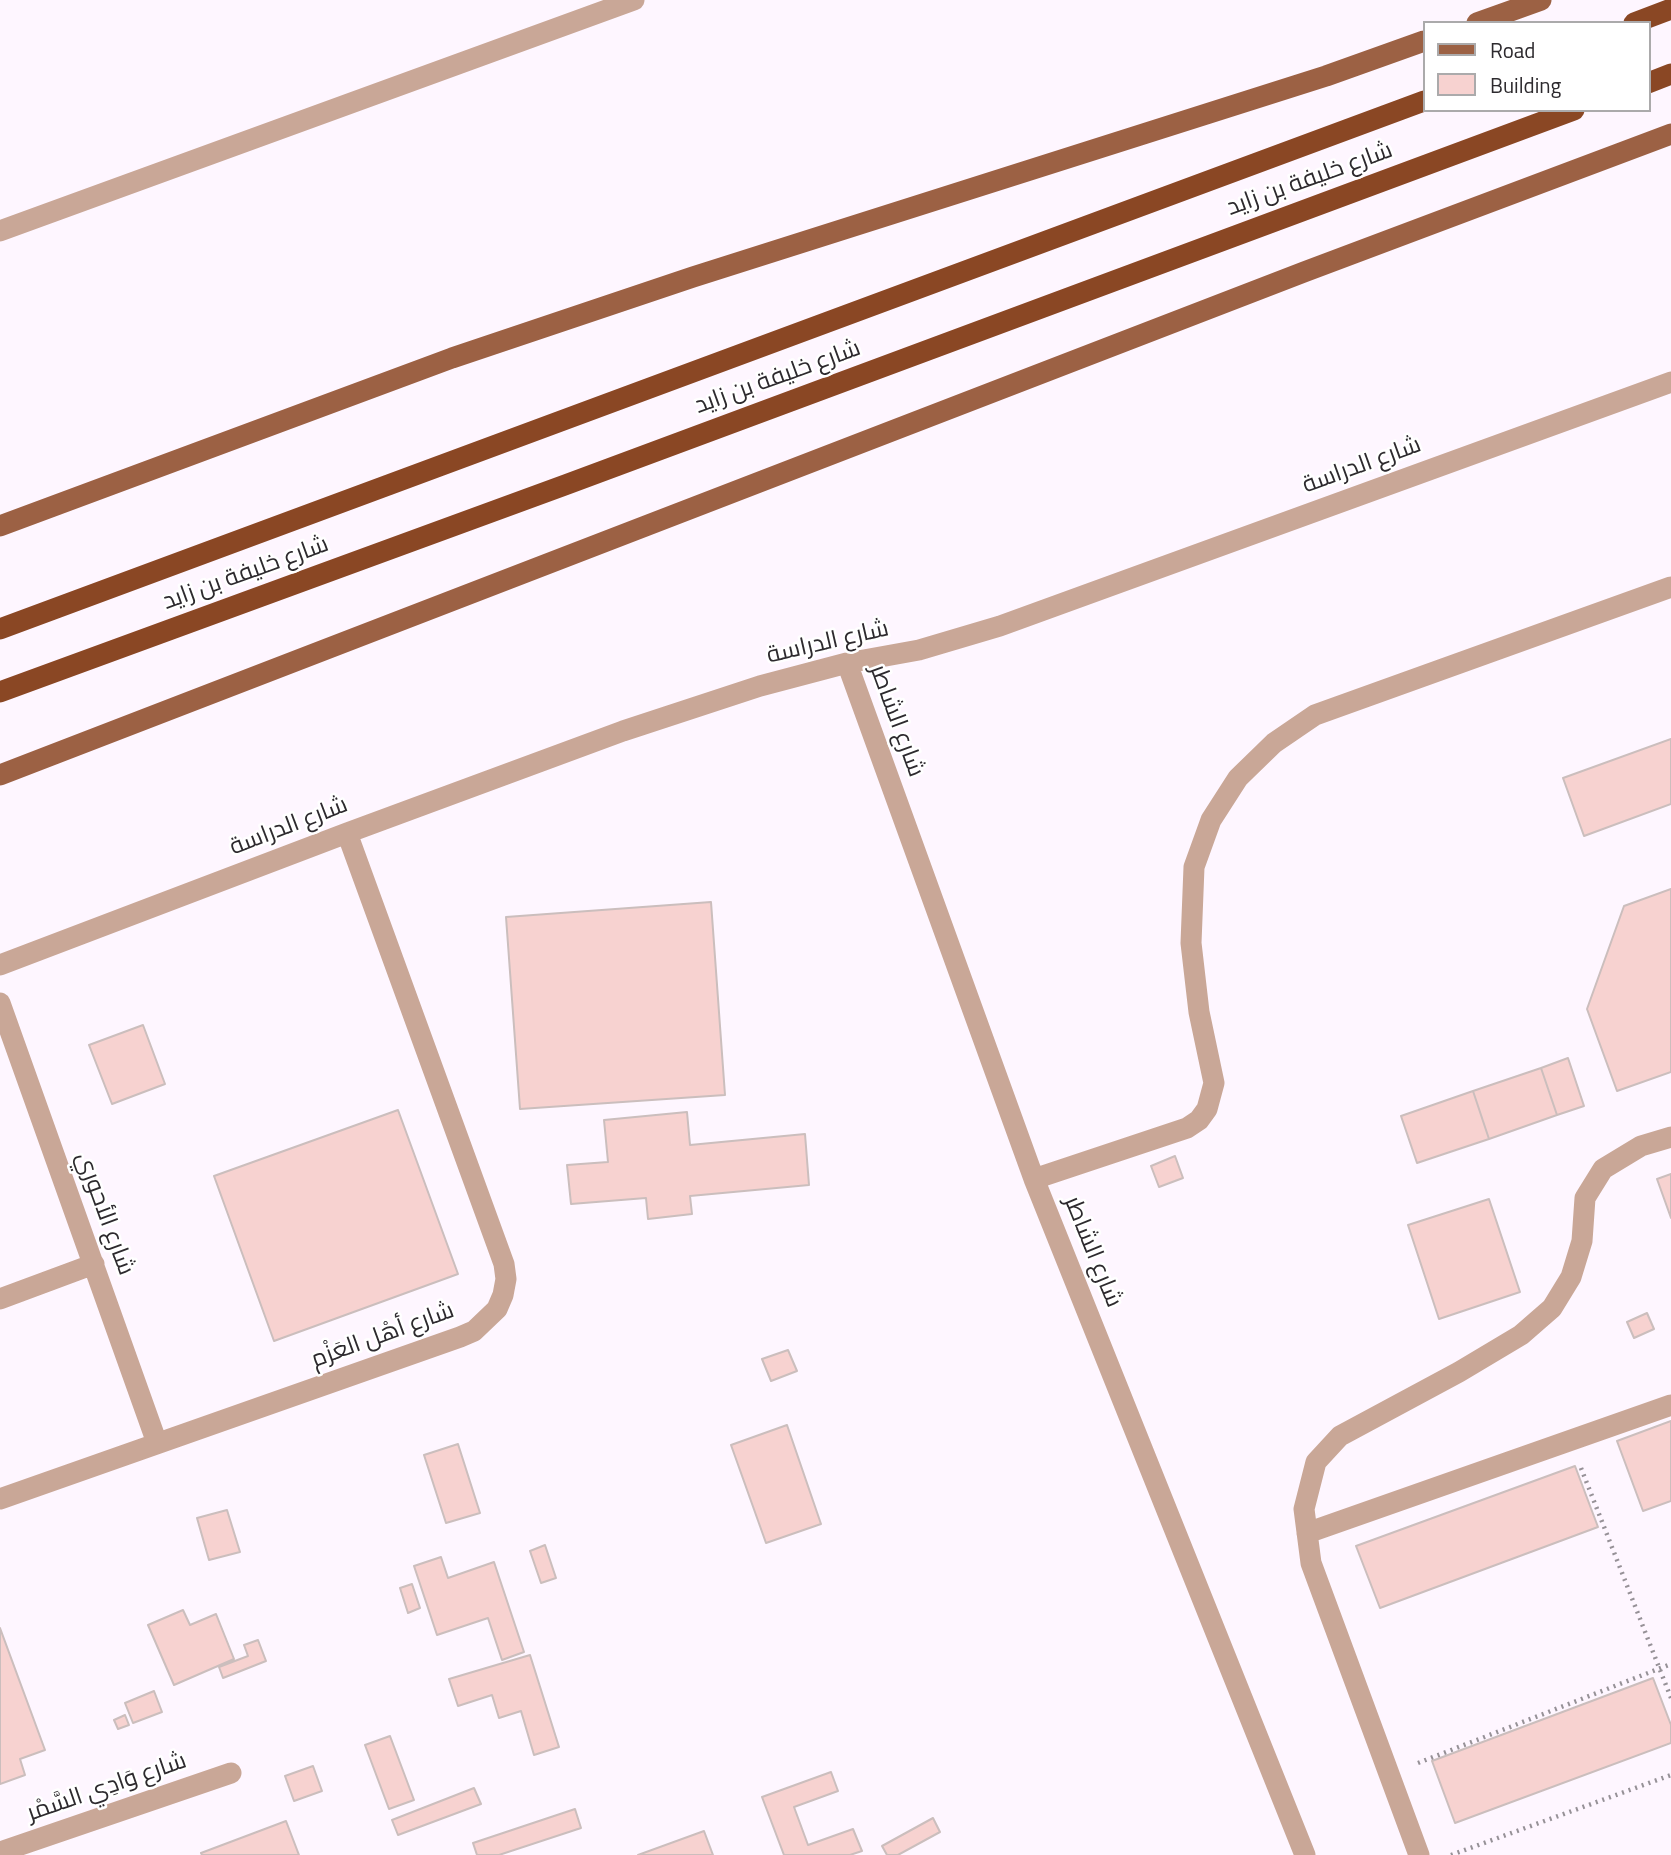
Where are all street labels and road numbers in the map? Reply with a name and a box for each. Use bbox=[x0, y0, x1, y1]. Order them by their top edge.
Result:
street label: شارع خليفة بن زايد bbox=[1223, 137, 1397, 223]
street label: شارع خليفة بن زايد bbox=[691, 335, 865, 421]
street label: شارع الدراسة bbox=[1299, 431, 1425, 501]
street label: شارع خليفة بن زايد bbox=[159, 531, 333, 617]
street label: شارع الدراسة bbox=[764, 615, 892, 671]
street label: شارع الشاطر bbox=[862, 661, 930, 781]
street label: شارع الدراسة bbox=[226, 791, 352, 863]
street label: شارع الأحوري bbox=[68, 1149, 140, 1279]
street label: شارع الشاطر bbox=[1057, 1192, 1127, 1312]
street label: شارع أهْل العَزْم bbox=[308, 1297, 458, 1375]
street label: شارع وَادِي السَّمْر bbox=[23, 1747, 191, 1829]

